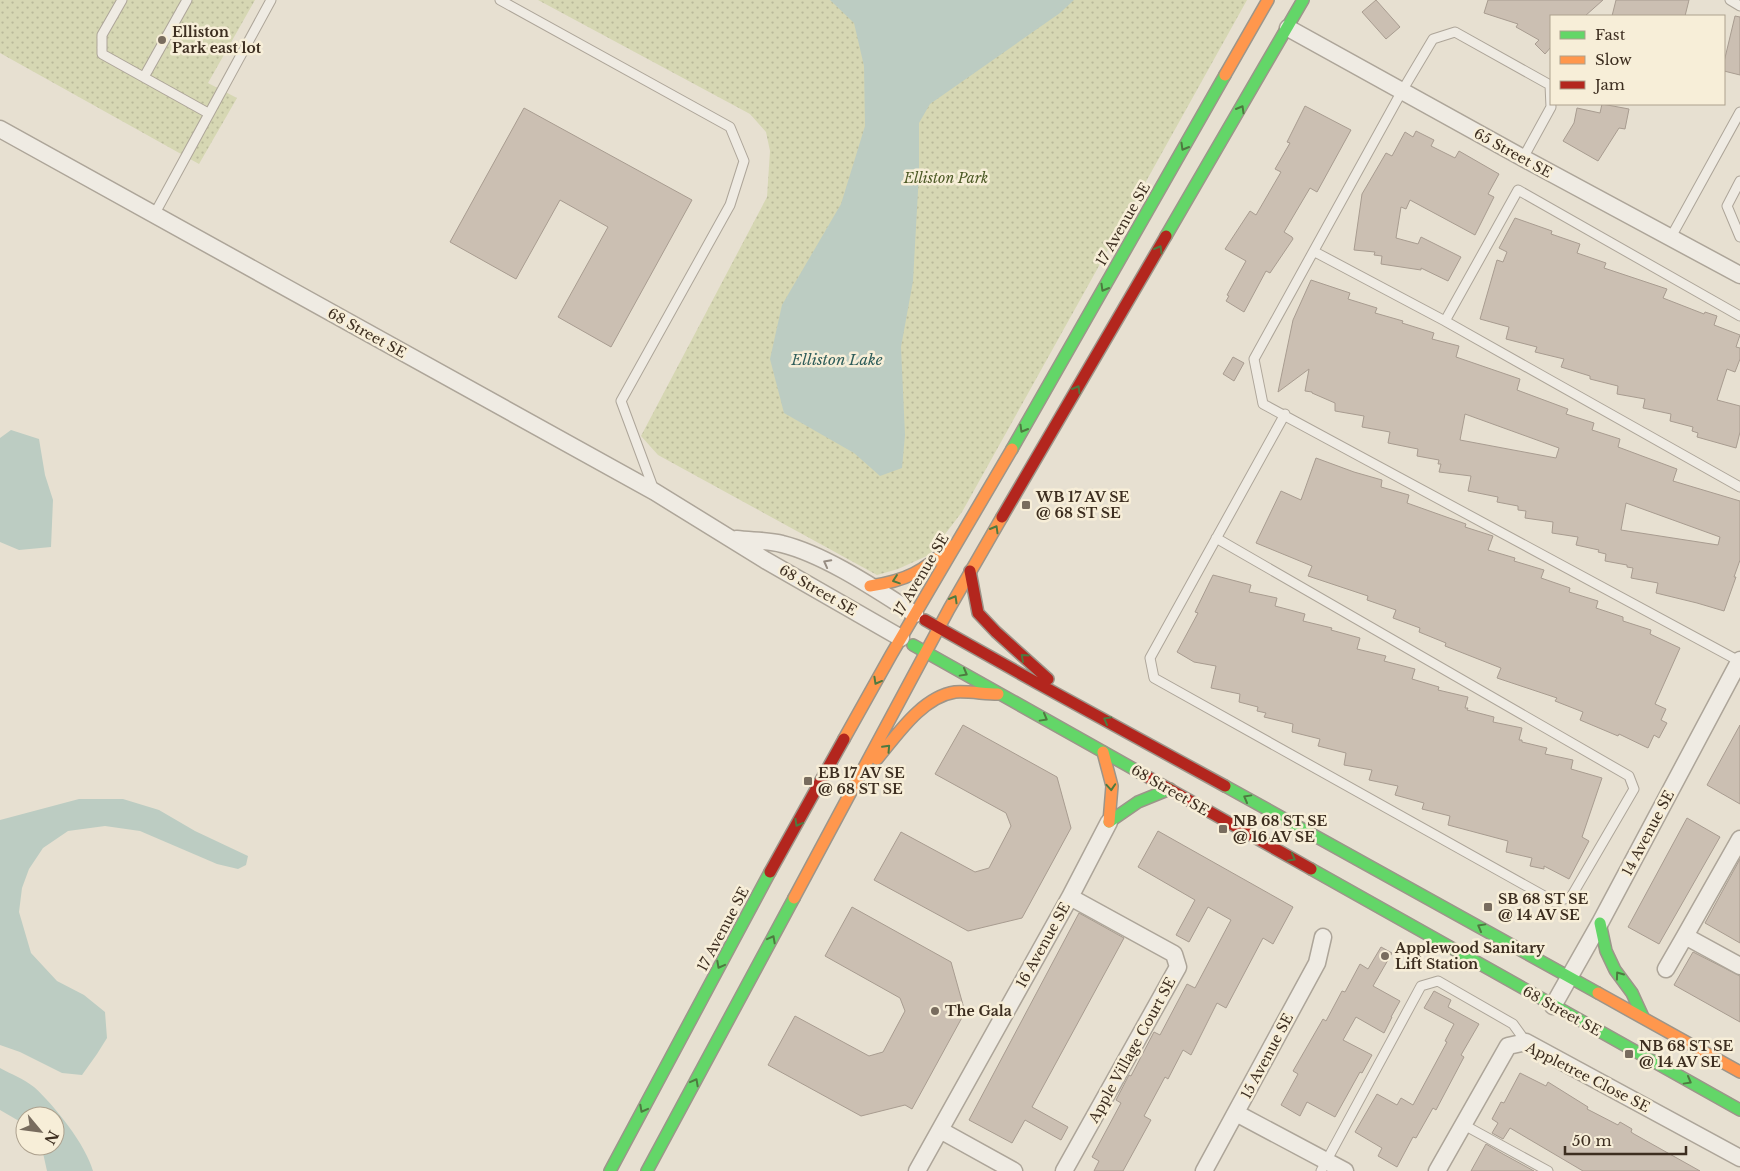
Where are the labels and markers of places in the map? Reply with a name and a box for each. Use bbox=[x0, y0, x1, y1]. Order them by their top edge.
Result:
place label: Elliston Park east lot bbox=[172, 23, 262, 57]
marker: Elliston Park east lot bbox=[156, 34, 168, 46]
place label: WB 17 AV SE @ 68 ST SE bbox=[1035, 488, 1129, 522]
marker: WB 17 AV SE @ 68 ST SE bbox=[1020, 499, 1032, 511]
place label: EB 17 AV SE @ 68 ST SE bbox=[818, 764, 905, 798]
marker: EB 17 AV SE @ 68 ST SE bbox=[802, 775, 814, 787]
place label: NB 68 ST SE @ 16 AV SE bbox=[1233, 812, 1327, 846]
marker: NB 68 ST SE @ 16 AV SE bbox=[1217, 823, 1229, 835]
place label: SB 68 ST SE @ 14 AV SE bbox=[1498, 890, 1589, 924]
marker: SB 68 ST SE @ 14 AV SE bbox=[1482, 901, 1494, 913]
place label: Applewood Sanitary Lift Station bbox=[1394, 939, 1546, 973]
marker: Applewood Sanitary Lift Station bbox=[1379, 950, 1391, 962]
place label: The Gala bbox=[945, 1002, 1012, 1020]
marker: The Gala bbox=[929, 1005, 941, 1017]
place label: NB 68 ST SE @ 14 AV SE bbox=[1639, 1037, 1733, 1071]
marker: NB 68 ST SE @ 14 AV SE bbox=[1623, 1048, 1635, 1060]

